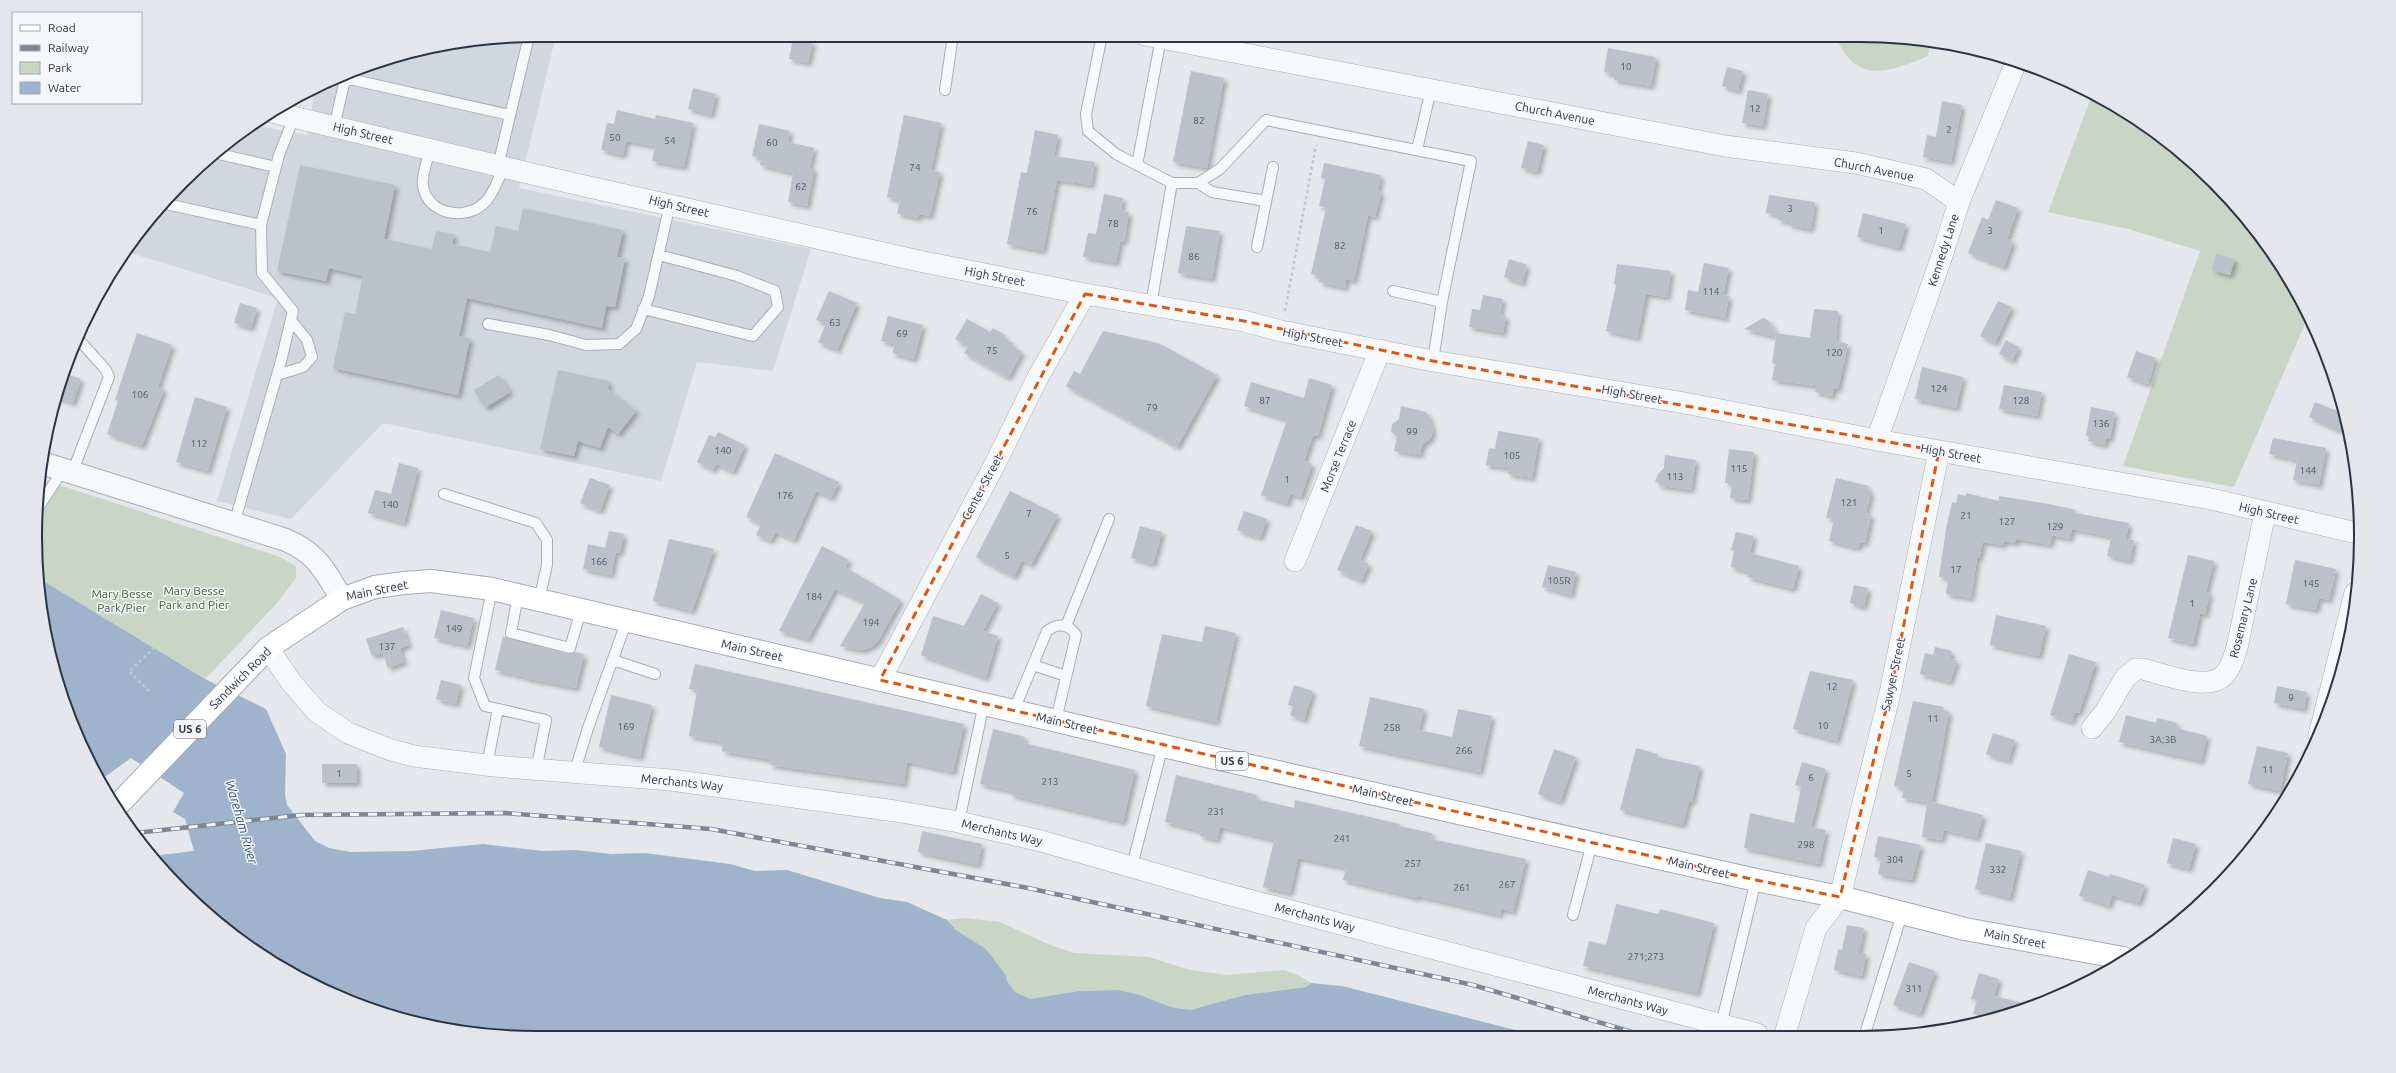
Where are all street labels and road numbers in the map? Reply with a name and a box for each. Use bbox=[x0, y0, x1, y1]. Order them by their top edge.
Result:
street label: Church Avenue bbox=[1514, 99, 1596, 127]
street label: High Street bbox=[332, 120, 395, 146]
street label: Church Avenue bbox=[1833, 155, 1915, 183]
street label: High Street bbox=[648, 193, 711, 219]
street label: Kennedy Lane bbox=[1925, 212, 1961, 288]
street label: High Street bbox=[964, 264, 1027, 288]
street label: High Street bbox=[1282, 325, 1345, 349]
street label: High Street bbox=[1601, 382, 1664, 406]
street label: Morse Terrace bbox=[1318, 418, 1358, 494]
street label: High Street bbox=[1920, 441, 1983, 465]
street label: Center Street bbox=[959, 451, 1005, 522]
street label: High Street bbox=[2238, 500, 2301, 526]
street label: Rosemary Lane bbox=[2227, 577, 2259, 659]
street label: Main Street bbox=[345, 578, 409, 602]
street label: Sawyer Street bbox=[1879, 636, 1907, 712]
street label: Main Street bbox=[720, 637, 784, 663]
street label: Sandwich Road bbox=[207, 645, 273, 711]
street label: Main Street bbox=[1035, 710, 1099, 736]
road number: US 6 bbox=[174, 720, 206, 738]
road number: US 6 bbox=[1216, 752, 1248, 770]
street label: Merchants Way bbox=[640, 771, 724, 793]
street label: Main Street bbox=[1351, 782, 1415, 808]
street label: Merchants Way bbox=[960, 816, 1044, 848]
street label: Main Street bbox=[1667, 854, 1731, 880]
street label: Merchants Way bbox=[1273, 900, 1357, 934]
street label: Main Street bbox=[1983, 926, 2047, 950]
street label: Merchants Way bbox=[1586, 983, 1670, 1017]

